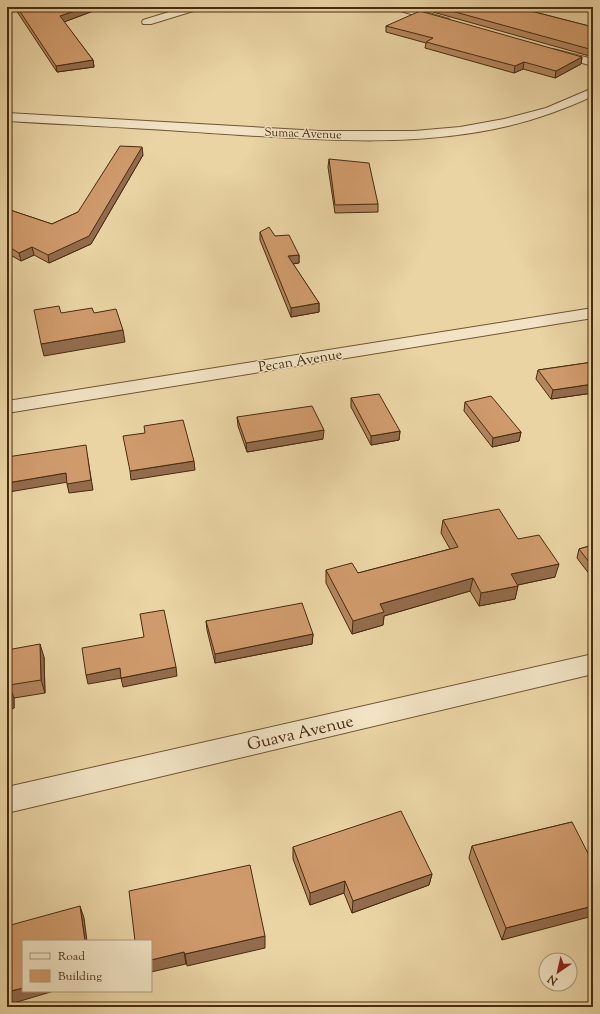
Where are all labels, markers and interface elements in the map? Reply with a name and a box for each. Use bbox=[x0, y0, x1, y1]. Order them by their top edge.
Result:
street label: Sumac Avenue bbox=[264, 124, 342, 144]
street label: Pecan Avenue bbox=[257, 345, 344, 378]
street label: Guava Avenue bbox=[245, 710, 356, 758]
legend bbox=[22, 940, 152, 992]
text: Road bbox=[58, 948, 85, 966]
north arrow bbox=[538, 952, 578, 992]
text: Building bbox=[58, 968, 102, 986]
text: N bbox=[545, 970, 562, 989]

